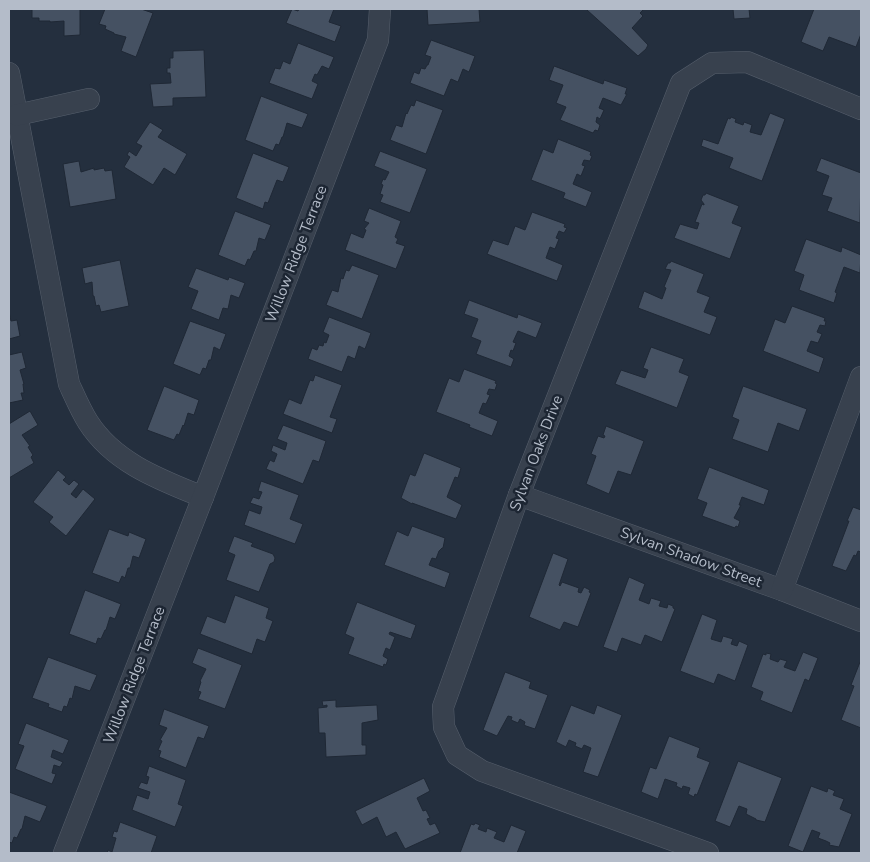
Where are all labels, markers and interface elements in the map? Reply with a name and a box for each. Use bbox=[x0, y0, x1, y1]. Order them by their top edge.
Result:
street label: Willow Ridge Terrace bbox=[261, 182, 331, 326]
street label: Sylvan Oaks Drive bbox=[505, 392, 567, 514]
street label: Sylvan Shadow Street bbox=[618, 522, 765, 592]
street label: Willow Ridge Terrace bbox=[99, 603, 169, 747]

